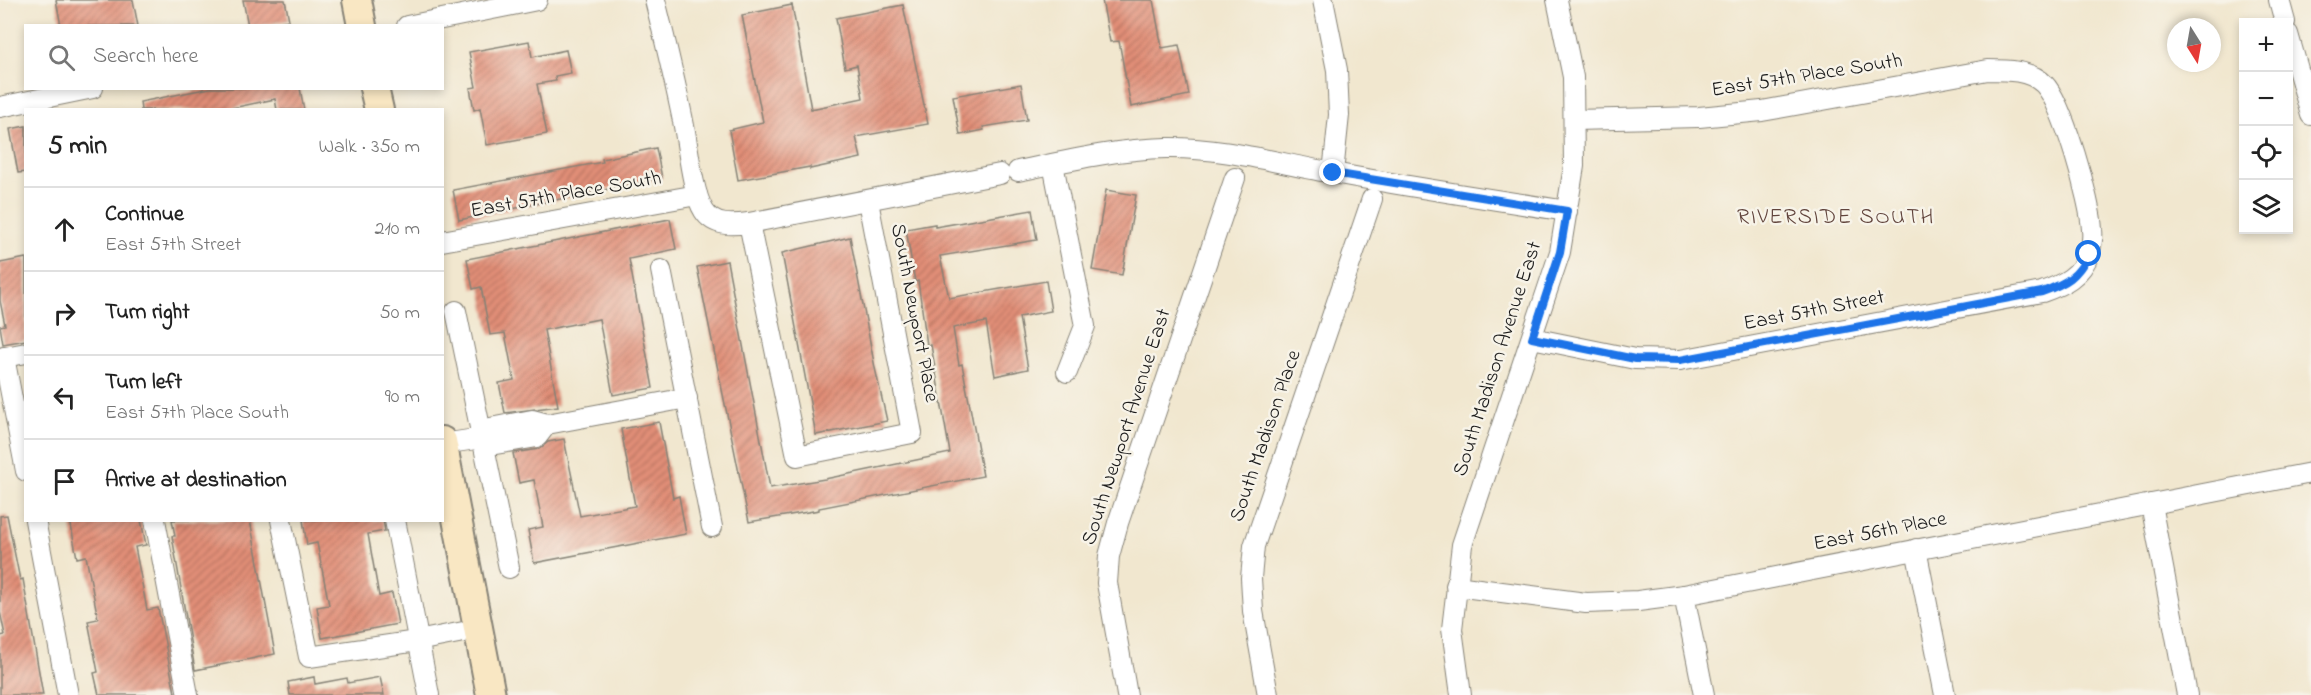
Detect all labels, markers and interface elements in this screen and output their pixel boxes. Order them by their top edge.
north arrow [2167,18,2221,72]
map controls [2239,18,2293,234]
button: + [2239,18,2293,72]
search box [24,24,444,90]
icon: search [45,41,78,74]
text: Search here [93,41,198,73]
street label: East 57th Place South [1709,46,1905,106]
button: − [2239,72,2293,126]
button: locate [2239,126,2293,180]
text: 5 min [48,128,107,166]
text: Walk · 350 m [318,133,420,162]
route end [1319,159,1345,185]
street label: East 57th Place South [468,163,664,227]
button: layers [2239,180,2293,234]
text: Continue [105,199,184,231]
district label: RIVERSIDE SOUTH [1737,202,1935,234]
icon: ahead [48,213,81,246]
text: 210 m [375,215,420,244]
street label: South Newport Place [882,221,946,406]
text: East 57th Street [105,231,241,260]
street label: South Madison Avenue East [1446,238,1550,480]
route start [2075,240,2101,266]
street label: East 57th Street [1741,283,1887,339]
icon: right [48,297,81,330]
text: Turn right [105,297,190,329]
text: 50 m [379,299,420,328]
street label: South Newport Avenue East [1075,305,1179,549]
street label: South Madison Place [1223,345,1310,526]
text: Turn left [105,367,182,399]
icon: left [48,381,81,414]
text: 90 m [385,383,420,412]
text: East 57th Place South [105,399,289,428]
icon: arrive [48,465,81,498]
text: Arrive at destination [105,465,287,497]
street label: East 56th Place [1811,504,1950,560]

